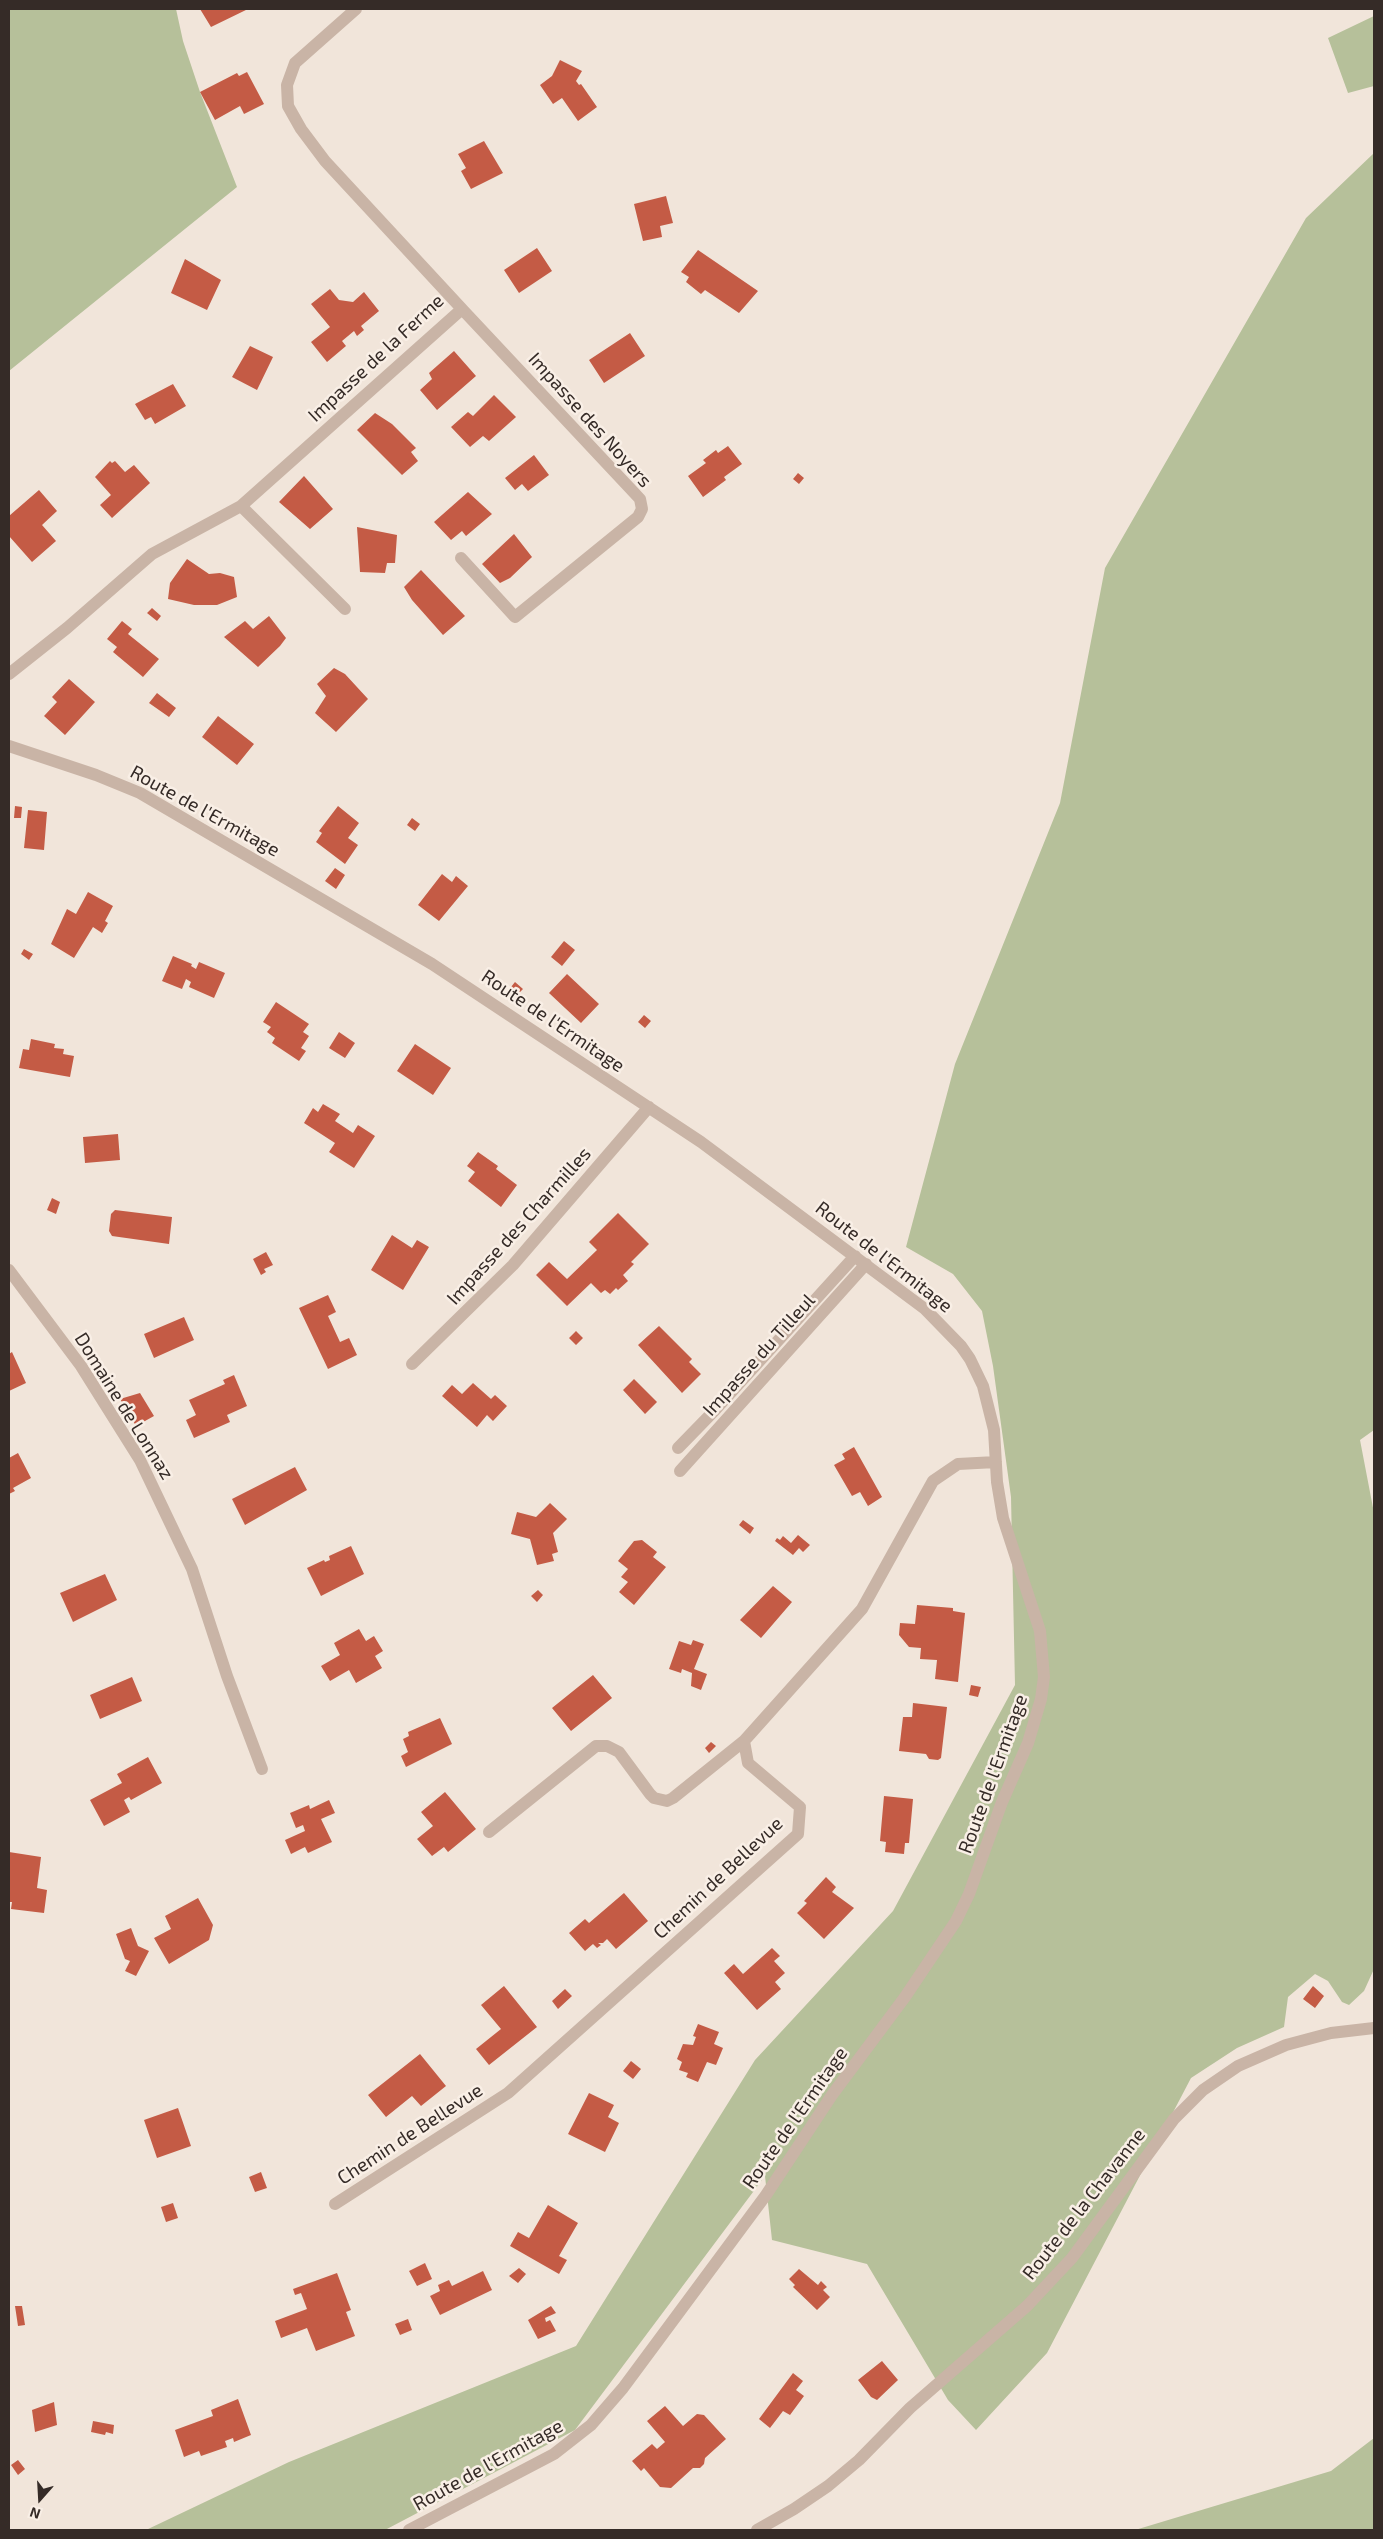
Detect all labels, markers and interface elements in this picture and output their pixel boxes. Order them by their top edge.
street label: Impasse de la Ferme [303,289,449,427]
street label: Impasse des Noyers [524,348,656,492]
street label: Route de l'Ermitage [126,760,284,862]
street label: Route de l'Ermitage [477,965,629,1077]
street label: Impasse des Charmilles [442,1142,596,1310]
street label: Route de l'Ermitage [811,1196,957,1318]
street label: Impasse du Tilleul [698,1289,820,1421]
street label: Domaine de Lonnaz [70,1328,178,1484]
street label: Route de l'Ermitage [954,1691,1032,1857]
street label: Chemin de Bellevue [649,1812,787,1944]
street label: Route de l'Ermitage [738,2043,852,2193]
street label: Chemin de Bellevue [333,2079,487,2189]
street label: Route de la Chavanne [1018,2124,1150,2284]
street label: Route de l'Ermitage [409,2414,567,2516]
north arrow [15,2474,65,2524]
text: N [27,2504,43,2523]

